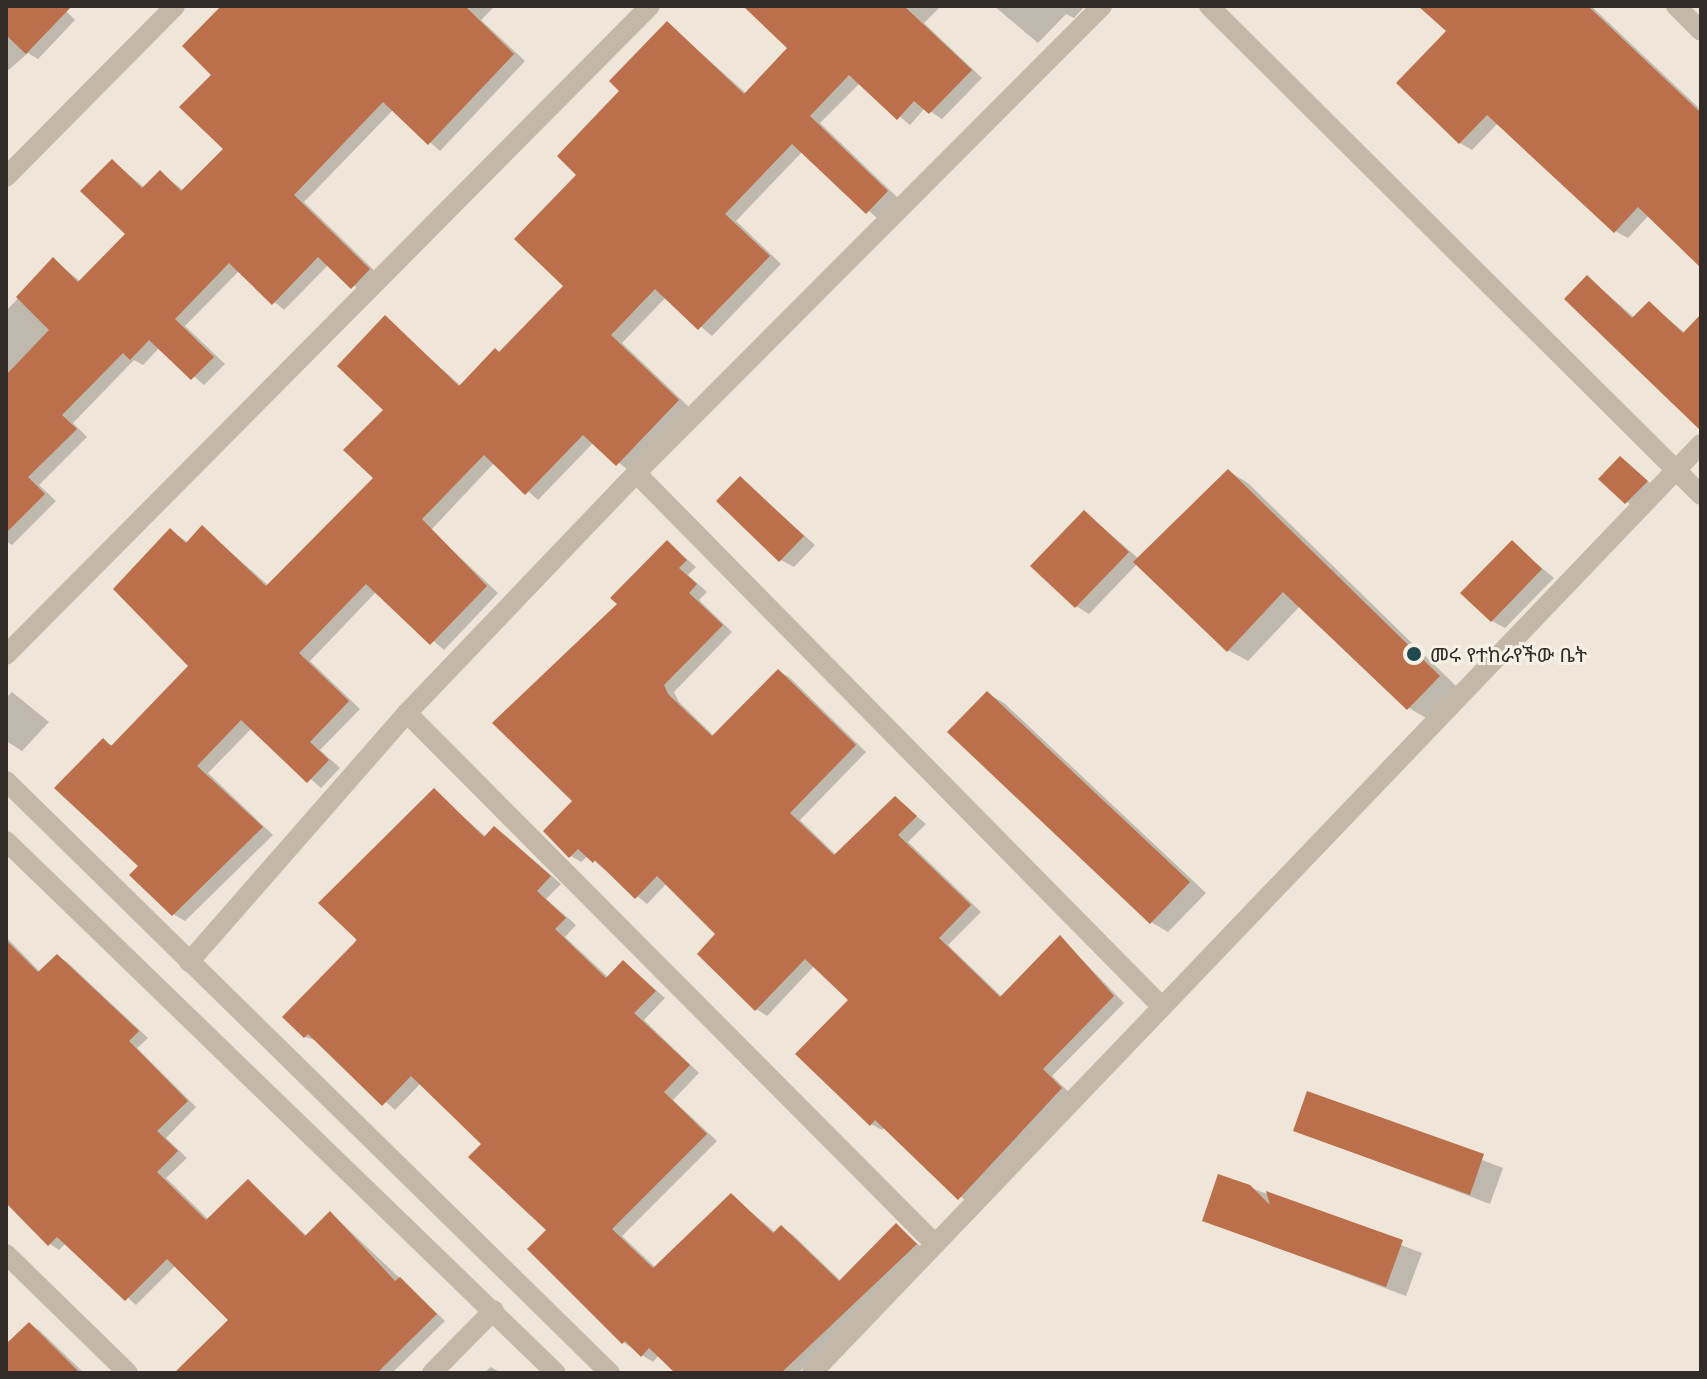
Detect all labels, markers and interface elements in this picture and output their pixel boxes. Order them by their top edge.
place label: መሩ የተከራየችው ቤት [1430,642,1587,666]
marker: መሩ የተከራየችው ቤት [1405,645,1423,663]

